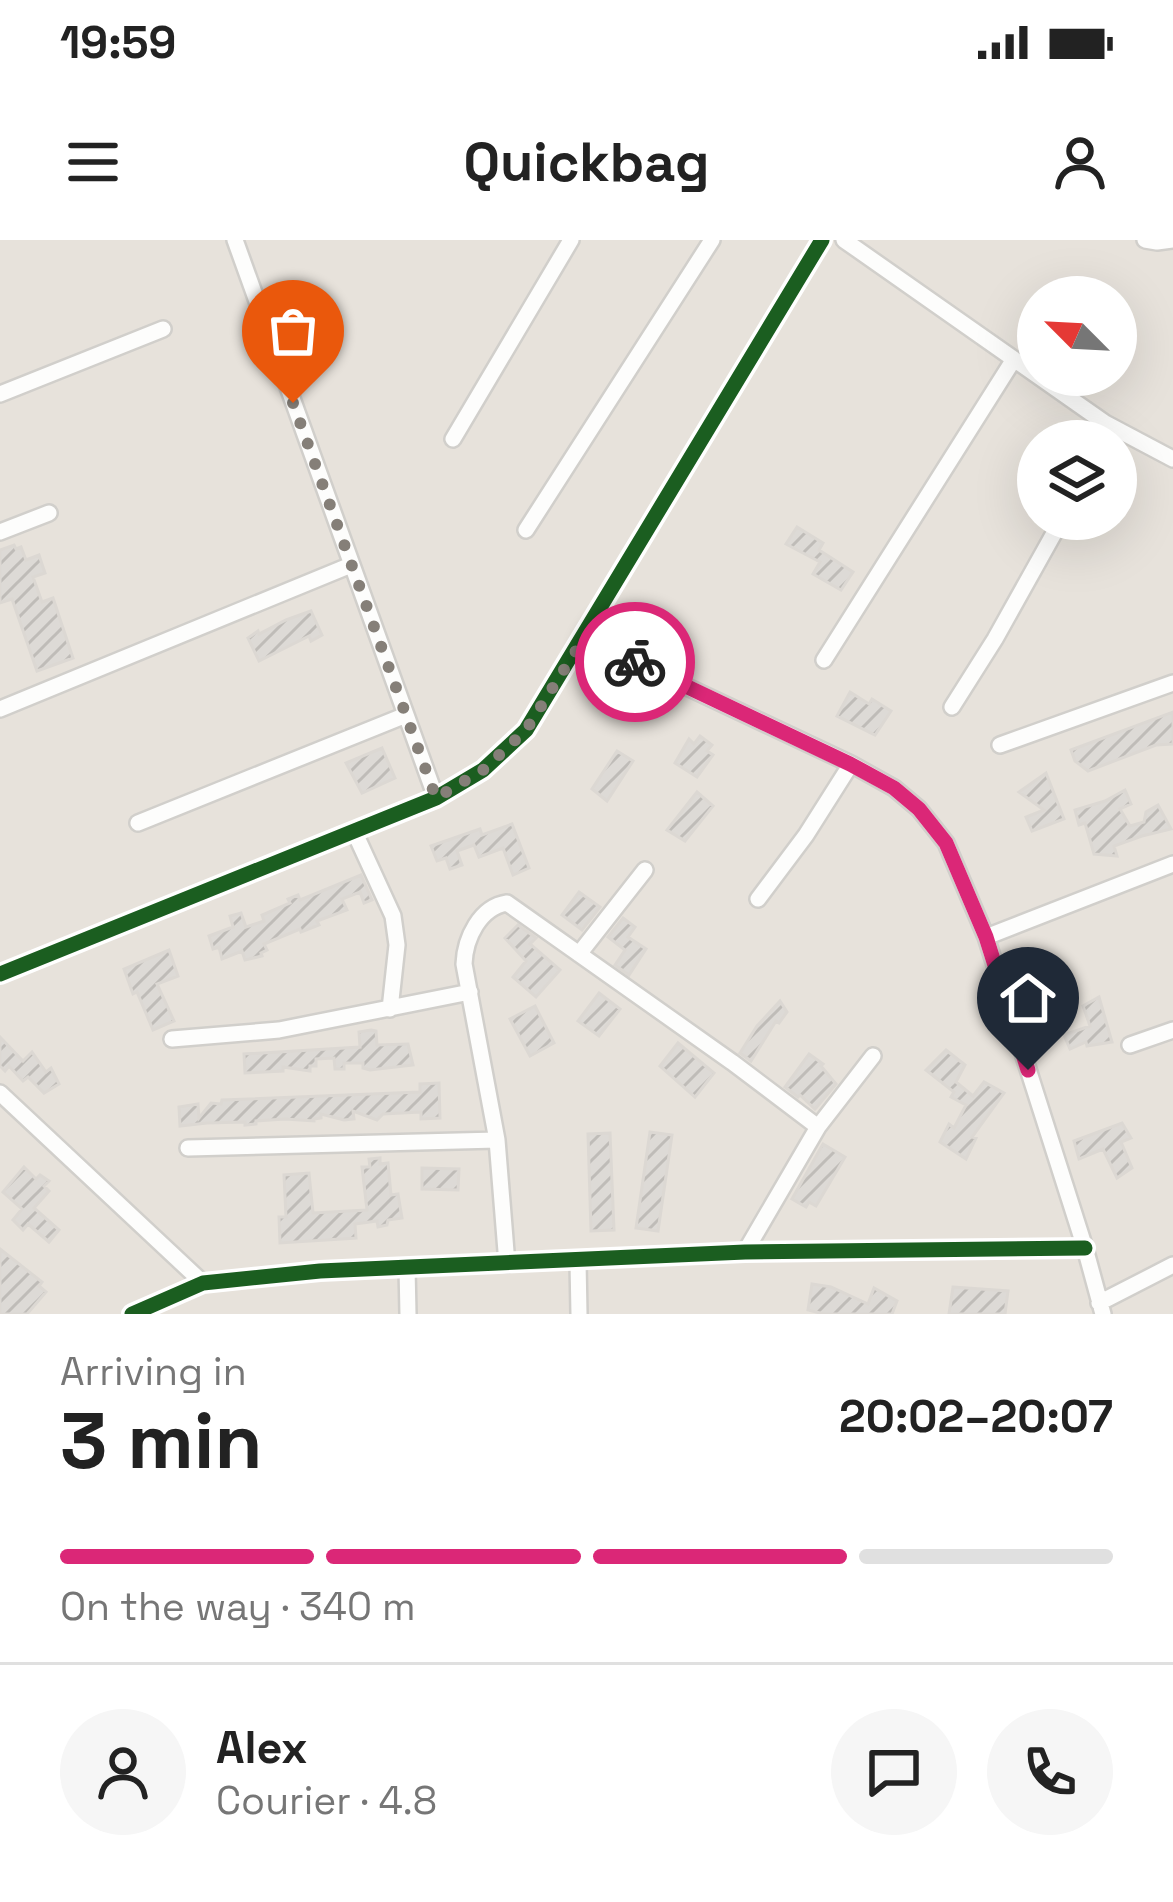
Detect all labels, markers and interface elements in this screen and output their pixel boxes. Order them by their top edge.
text: 19:59 [60,14,176,71]
text: Quickbag [464,128,709,197]
icon: menu [60,129,126,195]
icon: person [1047,129,1113,195]
north arrow [1017,276,1137,396]
map controls [1017,276,1137,540]
pin [242,280,344,403]
icon: bag [260,298,326,364]
button: layers [1017,420,1137,540]
courier [575,602,695,722]
icon: bike [602,629,668,695]
pin [977,947,1079,1070]
icon: home [995,965,1061,1031]
text: Arriving in [60,1347,247,1396]
text: 20:02–20:07 [839,1388,1113,1445]
text: 3 min [60,1391,263,1491]
text: On the way · 340 m [60,1582,416,1631]
button: person [60,1709,186,1835]
button: chat [831,1709,957,1835]
button: phone [987,1709,1113,1835]
text: Alex [216,1719,308,1776]
text: Courier · 4.8 [216,1776,437,1825]

